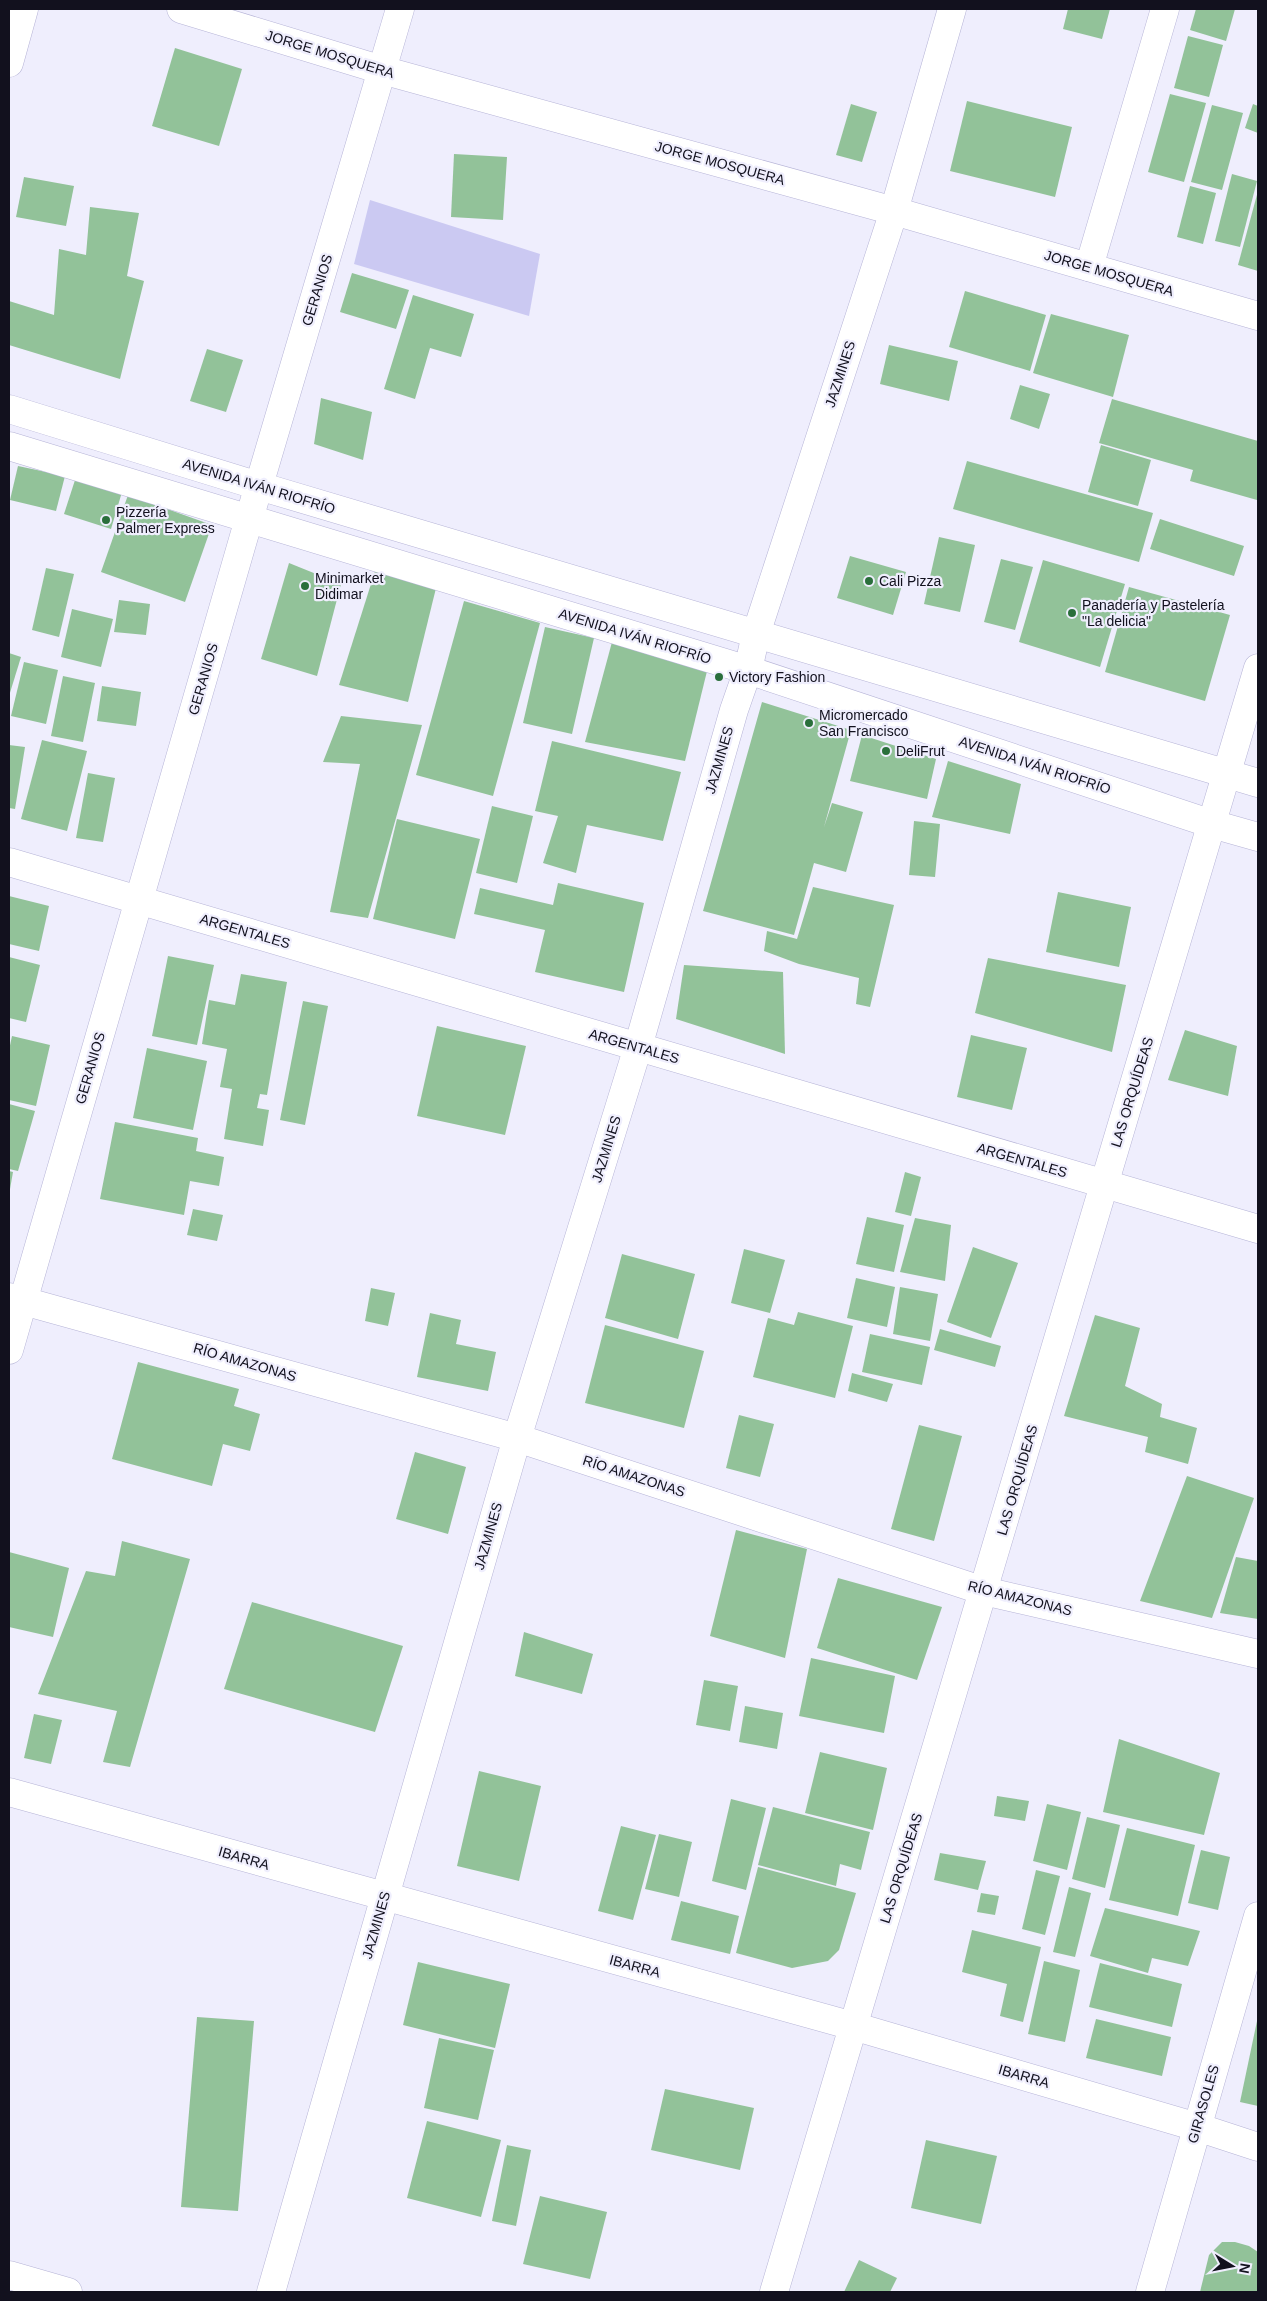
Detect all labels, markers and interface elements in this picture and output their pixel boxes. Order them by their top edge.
street label: JORGE MOSQUERA [264,27,397,81]
street label: JORGE MOSQUERA [653,138,787,188]
street label: JORGE MOSQUERA [1042,247,1176,299]
street label: GERANIOS [299,252,335,328]
street label: JAZMINES [822,339,858,409]
street label: AVENIDA IVÁN RIOFRÍO [181,455,337,517]
place label: Pizzería Palmer Express [116,504,215,536]
marker: Pizzería Palmer Express [100,514,112,526]
place label: Minimarket Didimar [315,570,384,602]
place label: Cali Pizza [879,573,941,589]
marker: Cali Pizza [863,575,875,587]
marker: Minimarket Didimar [299,580,311,592]
place label: Panadería y Pastelería "La delicia" [1082,597,1225,629]
street label: AVENIDA IVÁN RIOFRÍO [557,605,713,667]
marker: Panadería y Pastelería "La delicia" [1066,607,1078,619]
street label: GERANIOS [185,641,221,717]
place label: Victory Fashion [729,669,825,685]
marker: Victory Fashion [713,671,725,683]
place label: Micromercado San Francisco [819,707,909,739]
marker: Micromercado San Francisco [803,717,815,729]
street label: JAZMINES [702,725,736,795]
street label: AVENIDA IVÁN RIOFRÍO [957,733,1113,797]
place label: DeliFrut [896,743,945,759]
marker: DeliFrut [880,745,892,757]
street label: ARGENTALES [198,910,292,952]
street label: ARGENTALES [587,1025,681,1067]
street label: GERANIOS [72,1030,108,1106]
street label: LAS ORQUÍDEAS [1108,1035,1156,1149]
street label: JAZMINES [588,1114,624,1184]
street label: ARGENTALES [975,1139,1069,1181]
street label: RÍO AMAZONAS [192,1340,298,1384]
street label: LAS ORQUÍDEAS [994,1423,1040,1537]
street label: RÍO AMAZONAS [581,1452,687,1500]
street label: JAZMINES [471,1501,505,1571]
street label: RÍO AMAZONAS [966,1577,1074,1619]
street label: LAS ORQUÍDEAS [877,1811,925,1925]
street label: IBARRA [217,1843,272,1873]
street label: JAZMINES [359,1890,393,1960]
street label: IBARRA [608,1952,663,1981]
street label: IBARRA [997,2061,1052,2091]
street label: GIRASOLES [1184,2063,1222,2145]
north arrow [1207,2241,1257,2291]
text: N [1236,2262,1254,2275]

